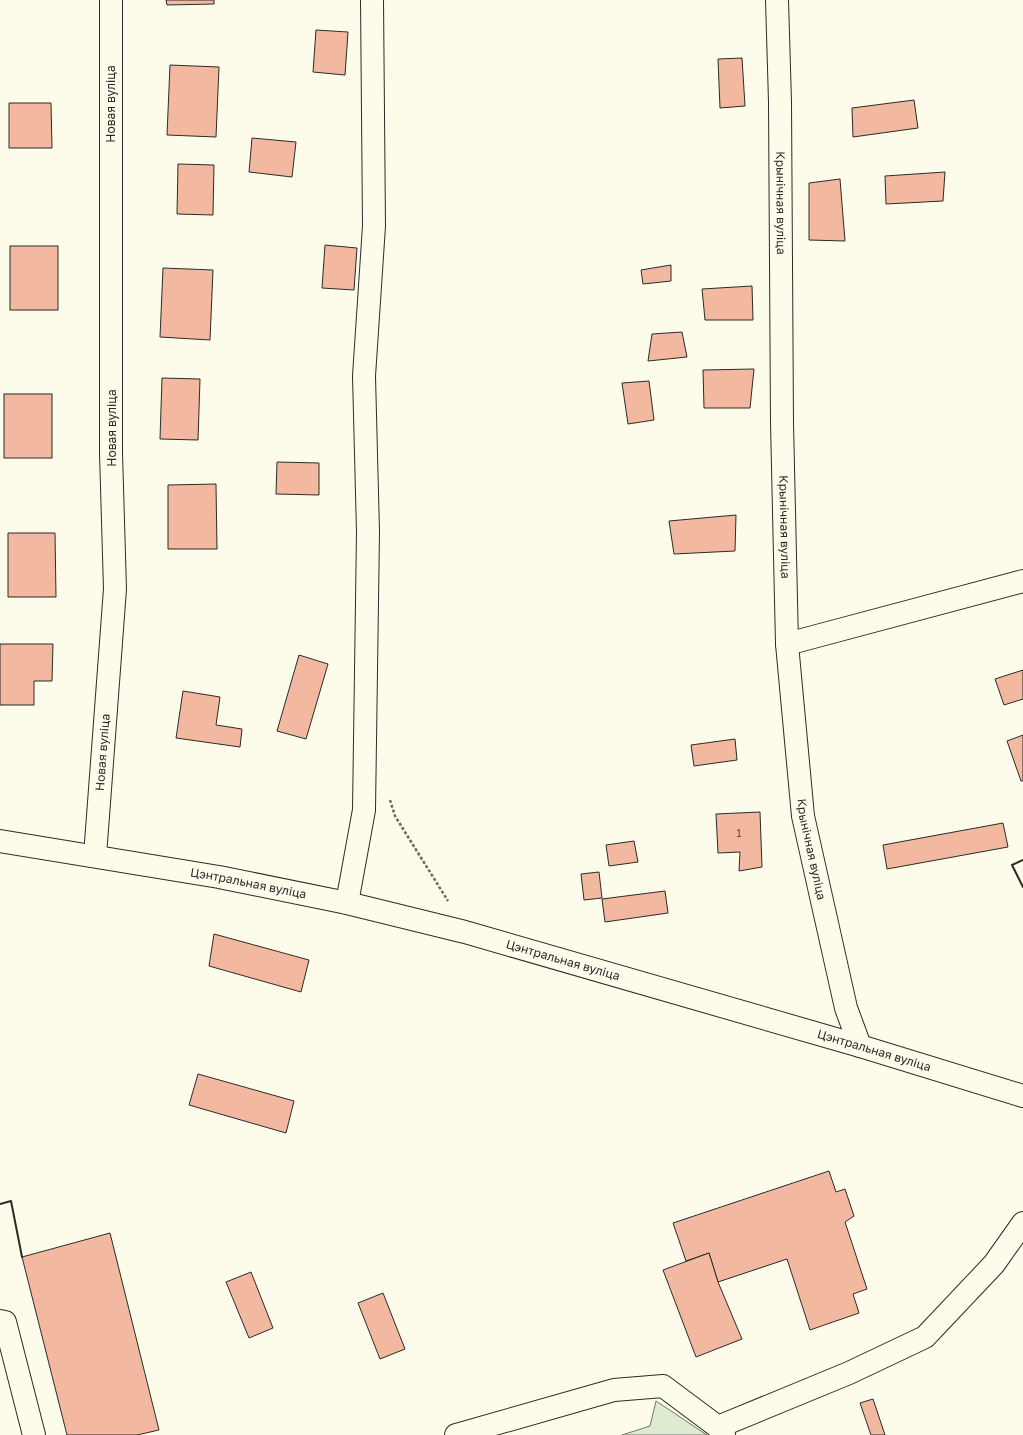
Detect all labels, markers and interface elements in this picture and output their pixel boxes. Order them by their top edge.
street label: Новая вуліца [103,65,118,143]
street label: Крынічная вуліца [773,151,789,255]
street label: Новая вуліца [104,389,119,467]
street label: Крынічная вуліца [776,475,794,579]
street label: Новая вуліца [92,713,113,791]
street label: Крынічная вуліца [794,798,830,901]
house number: 1 [737,827,742,839]
street label: Цэнтральная вуліца [189,864,308,902]
street label: Цэнтральная вуліца [504,936,622,983]
street label: Цэнтральная вуліца [816,1026,933,1074]

